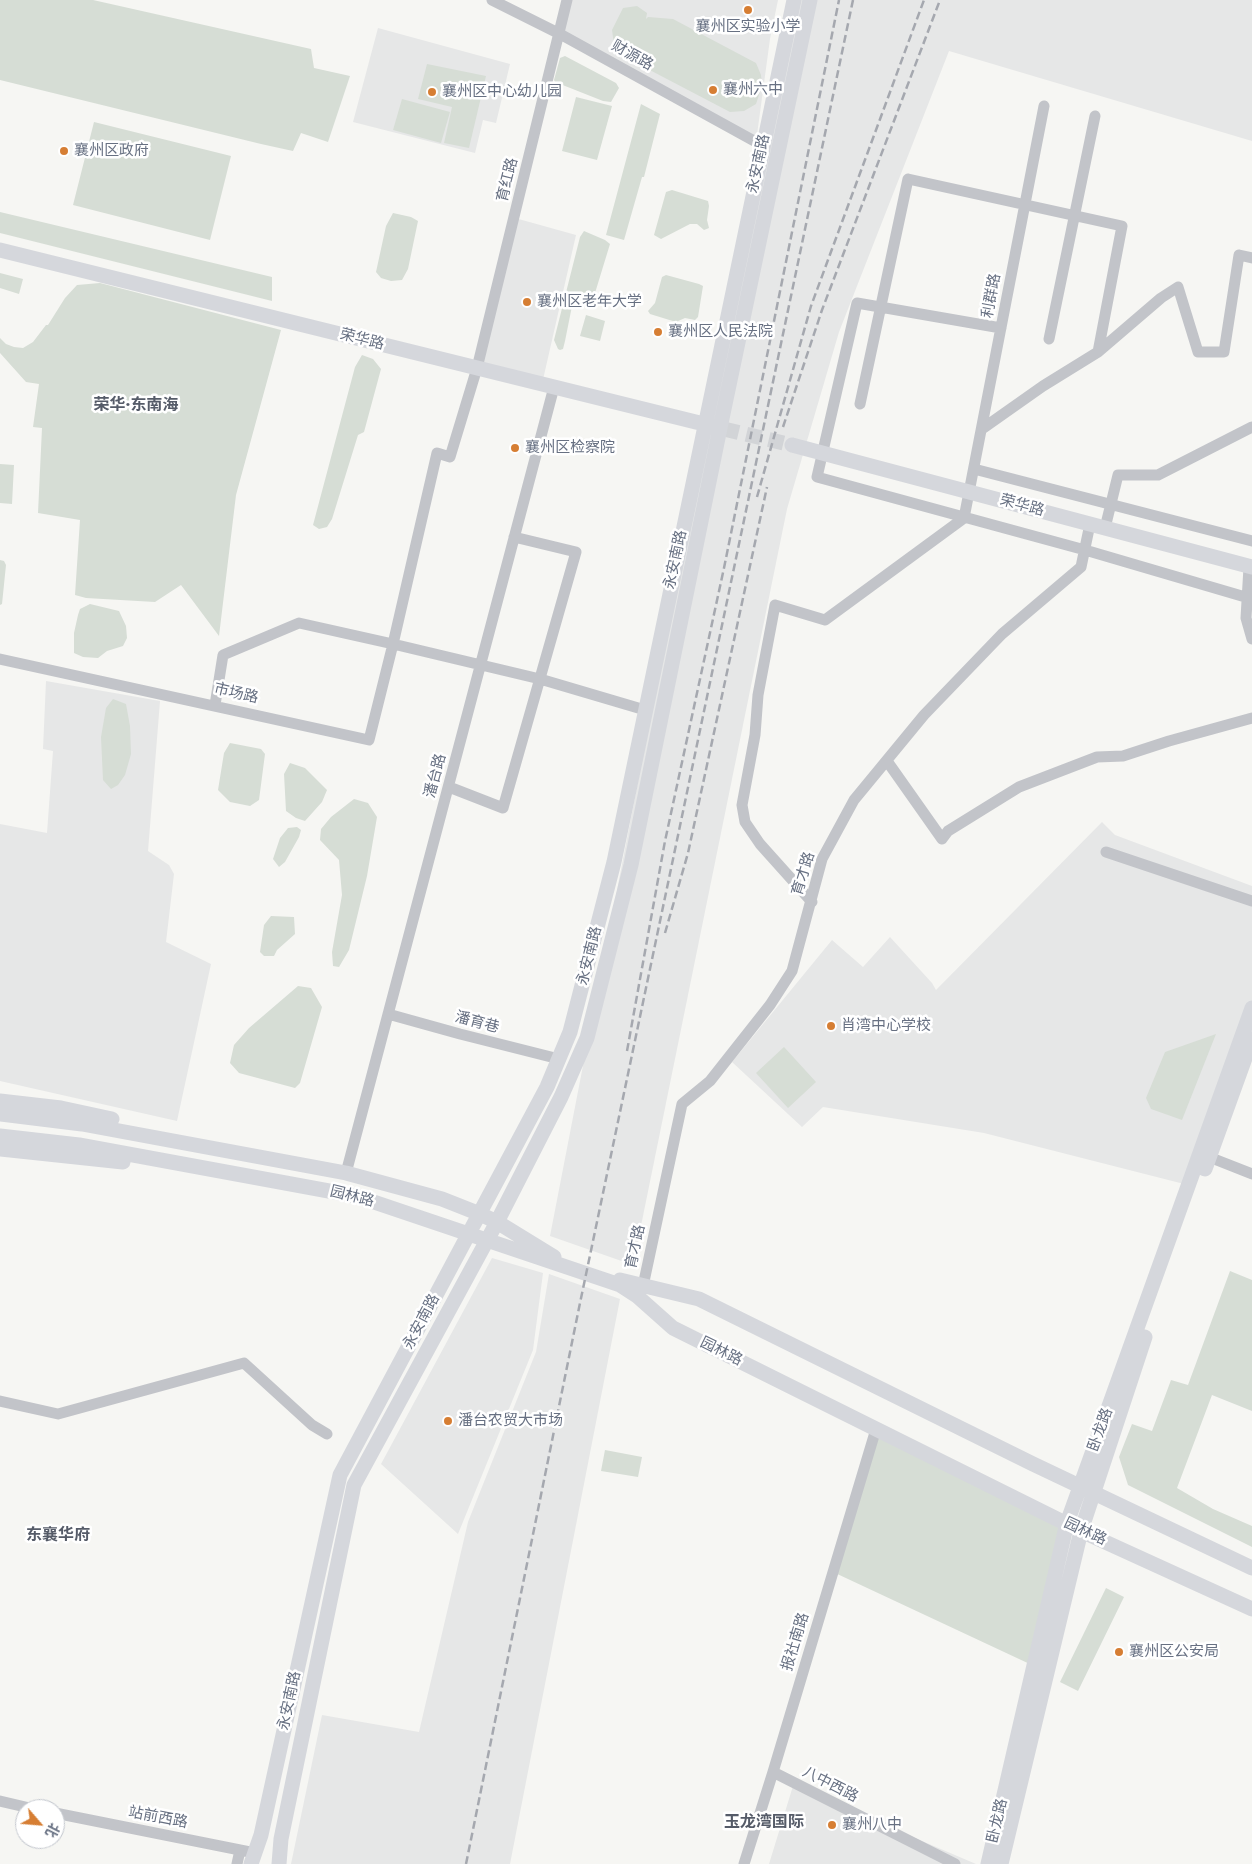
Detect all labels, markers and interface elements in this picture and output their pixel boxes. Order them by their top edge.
marker: 襄州区实验小学 [742,4,754,16]
place label: 襄州区实验小学 [696,18,800,36]
street label: 财源路 [608,37,656,75]
place label: 襄州六中 [723,81,783,99]
place label: 襄州区中心幼儿园 [442,83,562,101]
marker: 襄州六中 [707,84,719,96]
marker: 襄州区中心幼儿园 [426,86,438,98]
street label: 永安南路 [744,133,774,195]
place label: 襄州区政府 [74,142,149,160]
marker: 襄州区政府 [58,145,70,157]
street label: 育红路 [494,156,522,204]
street label: 利群路 [979,272,1005,320]
place label: 襄州区老年大学 [537,293,642,311]
marker: 襄州区老年大学 [521,296,533,308]
place label: 襄州区人民法院 [668,323,773,341]
street label: 荣华路 [338,326,386,354]
marker: 襄州区人民法院 [652,326,664,338]
district label: 荣华·东南海 [94,396,178,416]
place label: 襄州区检察院 [525,439,615,457]
marker: 襄州区检察院 [509,442,521,454]
street label: 荣华路 [998,491,1046,521]
street label: 永安南路 [661,529,691,591]
street label: 市场路 [212,680,260,708]
street label: 潘台路 [421,752,451,800]
street label: 育才路 [789,850,819,898]
street label: 永安南路 [574,925,606,987]
street label: 潘育巷 [453,1008,501,1038]
place label: 肖湾中心学校 [841,1017,931,1035]
marker: 肖湾中心学校 [825,1020,837,1032]
street label: 园林路 [328,1183,376,1211]
street label: 育才路 [623,1223,649,1271]
street label: 永安南路 [400,1291,444,1353]
street label: 园林路 [697,1334,745,1370]
street label: 卧龙路 [1085,1406,1117,1454]
place label: 潘台农贸大市场 [458,1412,563,1430]
marker: 潘台农贸大市场 [442,1415,454,1427]
street label: 园林路 [1061,1514,1109,1550]
district label: 东襄华府 [26,1526,90,1546]
street label: 报社南路 [779,1611,813,1673]
place label: 襄州区公安局 [1129,1643,1219,1661]
marker: 襄州区公安局 [1113,1646,1125,1658]
street label: 永安南路 [275,1670,305,1732]
street label: 八中西路 [799,1763,861,1807]
street label: 卧龙路 [984,1797,1012,1845]
north arrow [15,1799,65,1849]
street label: 站前西路 [127,1803,189,1833]
district label: 玉龙湾国际 [724,1813,804,1833]
place label: 襄州八中 [842,1816,902,1834]
marker: 襄州八中 [826,1819,838,1831]
text: 北 [40,1820,65,1841]

